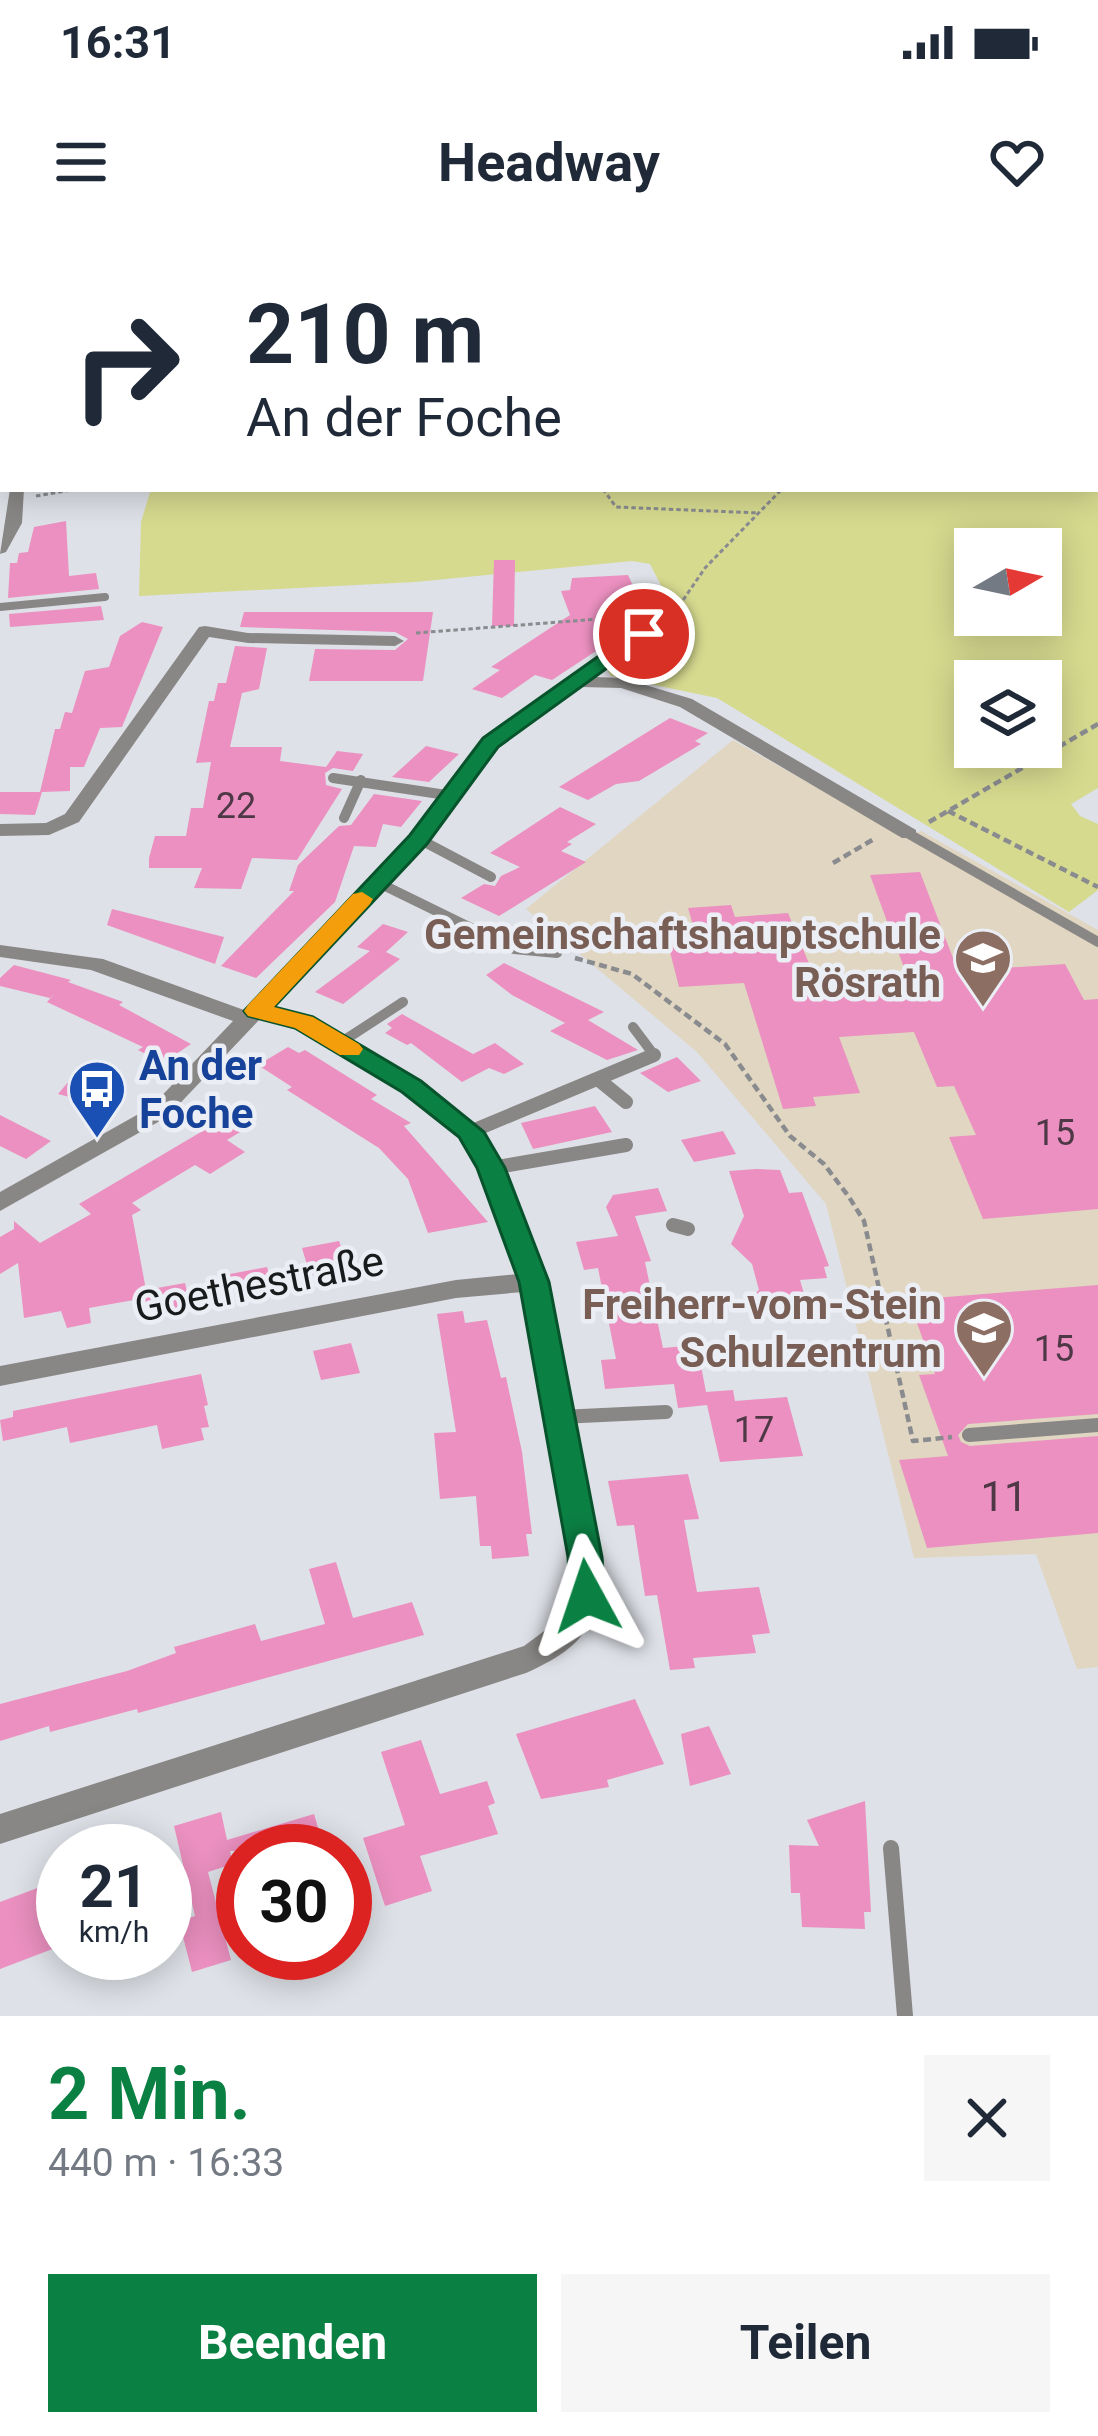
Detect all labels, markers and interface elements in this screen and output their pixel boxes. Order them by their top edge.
text: 16:31 [60,16,176,69]
icon: menu [48,129,114,195]
icon: heart [984,129,1050,195]
text: Headway [438,131,660,194]
text: 210 m [246,285,484,384]
icon: right [48,288,204,444]
text: An der Foche [246,386,562,449]
north arrow [954,528,1062,636]
map controls [954,528,1062,768]
pin [593,583,695,685]
icon: arrive [611,601,677,667]
button: layers [954,660,1062,768]
house number: 22 [216,785,256,827]
place label: Gemeinschaftshauptschule Rösrath [424,910,941,1007]
school or university icon: Gemeinschaftshauptschule Rösrath [952,927,1014,1009]
place label: An der Foche [139,1041,262,1138]
bus stop icon: An der Foche [66,1058,128,1140]
house number: 15 [1035,1112,1075,1154]
street label: Goethestraße [130,1236,388,1332]
place label: Freiherr-vom-Stein Schulzentrum [582,1280,942,1377]
school or university icon: Freiherr-vom-Stein Schulzentrum [953,1297,1015,1379]
house number: 15 [1034,1328,1074,1370]
house number: 17 [734,1409,774,1451]
house number: 11 [980,1472,1028,1521]
position arrow [524,1533,650,1659]
speed limit sign: 30 [216,1824,372,1980]
text: 21 [80,1851,148,1922]
text: km/h [79,1914,149,1949]
text: 2 Min. [48,2052,251,2137]
button: close [924,2055,1050,2181]
text: 440 m · 16:33 [48,2140,284,2186]
button: Beenden [48,2274,537,2412]
button: Teilen [561,2274,1050,2412]

